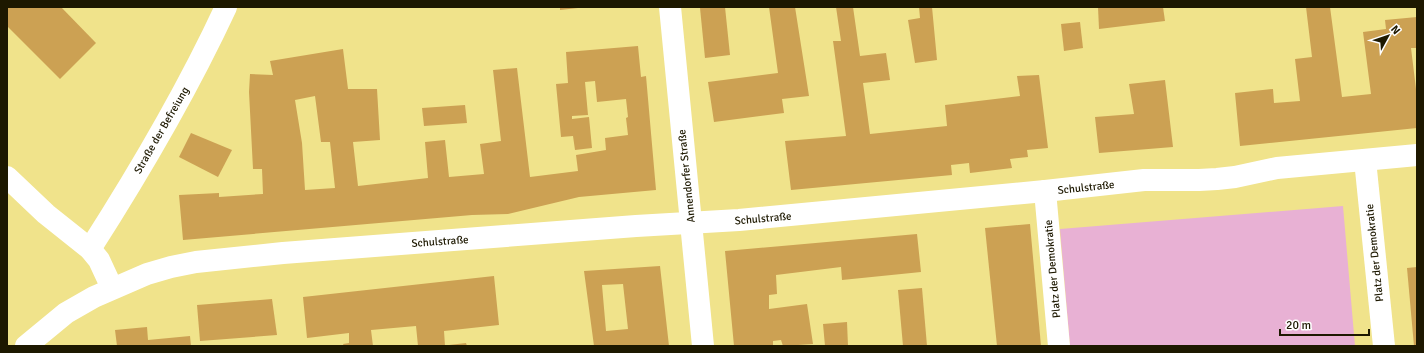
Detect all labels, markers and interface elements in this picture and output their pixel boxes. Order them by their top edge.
north arrow [1368,16,1408,56]
text: N [1388,23,1403,37]
street label: Straße der Befreiung [131,84,192,176]
street label: Annendorfer Straße [675,129,698,223]
street label: Schulstraße [1057,178,1115,197]
street label: Platz der Demokratie [1363,203,1386,303]
street label: Schulstraße [734,210,792,227]
street label: Platz der Demokratie [1042,219,1063,319]
street label: Schulstraße [411,233,469,250]
scale bar [1280,311,1369,337]
text: 20 m [1286,318,1311,333]

